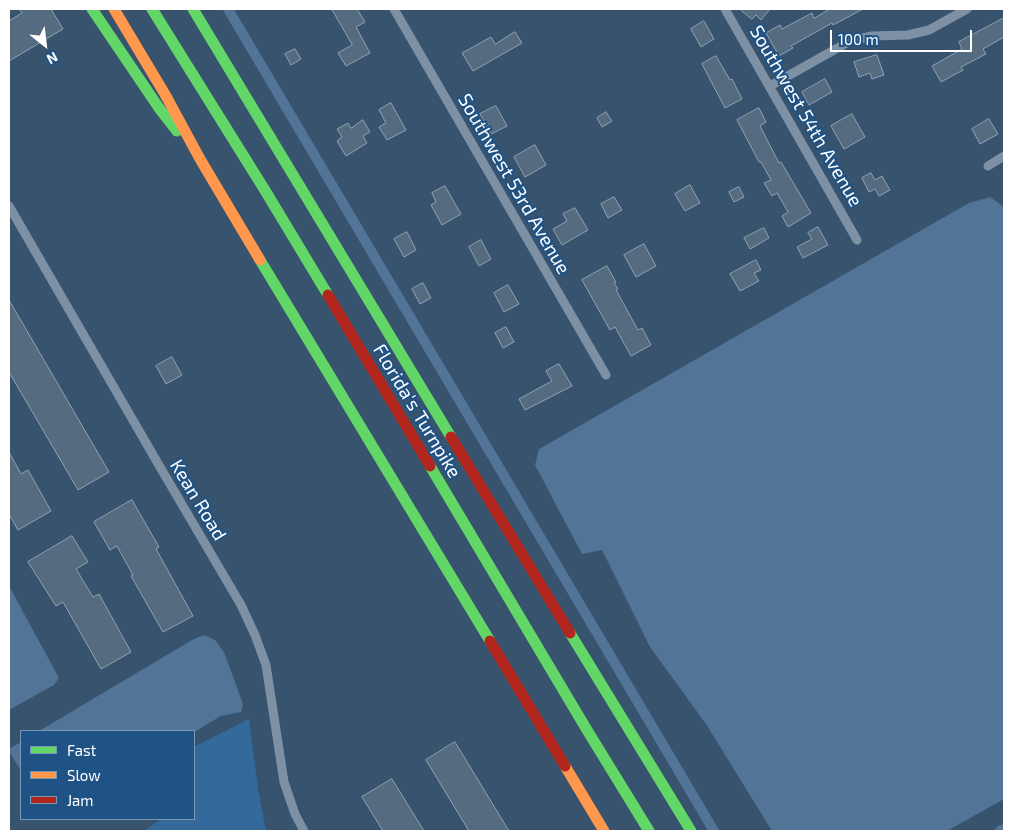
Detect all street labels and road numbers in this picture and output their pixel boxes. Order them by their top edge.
street label: Southwest 54th Avenue [745,21,867,211]
street label: Southwest 53rd Avenue [453,90,575,278]
street label: Florida's Turnpike [368,340,466,482]
street label: Kean Road [165,455,231,545]

